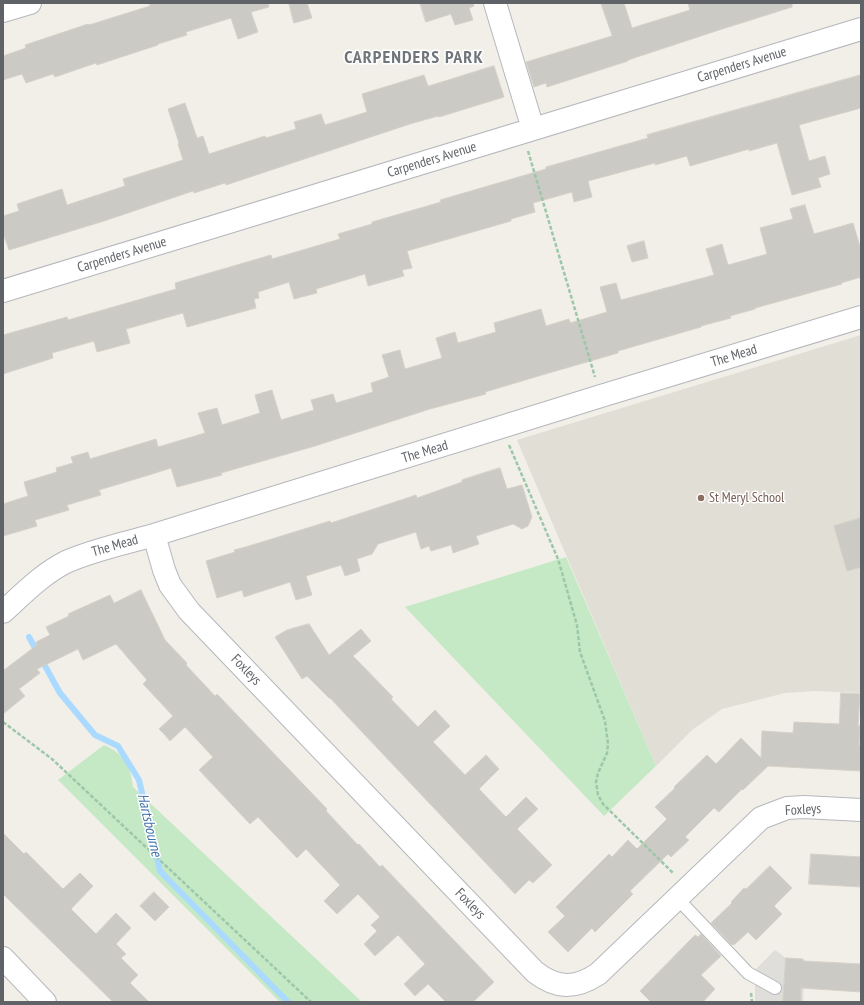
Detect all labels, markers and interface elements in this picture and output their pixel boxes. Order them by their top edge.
street label: Carpenders Avenue [695,43,789,87]
district label: CARPENDERS PARK [344,47,484,69]
street label: Carpenders Avenue [385,138,479,182]
street label: Carpenders Avenue [75,233,169,277]
street label: The Mead [709,341,759,371]
street label: The Mead [400,437,450,467]
place label: St Meryl School [709,490,784,506]
marker: St Meryl School [696,493,706,503]
street label: The Mead [90,531,140,561]
street label: Foxleys [227,651,265,689]
water label: Hartsbourne [133,792,165,858]
street label: Foxleys [785,801,821,819]
street label: Foxleys [451,885,489,923]

